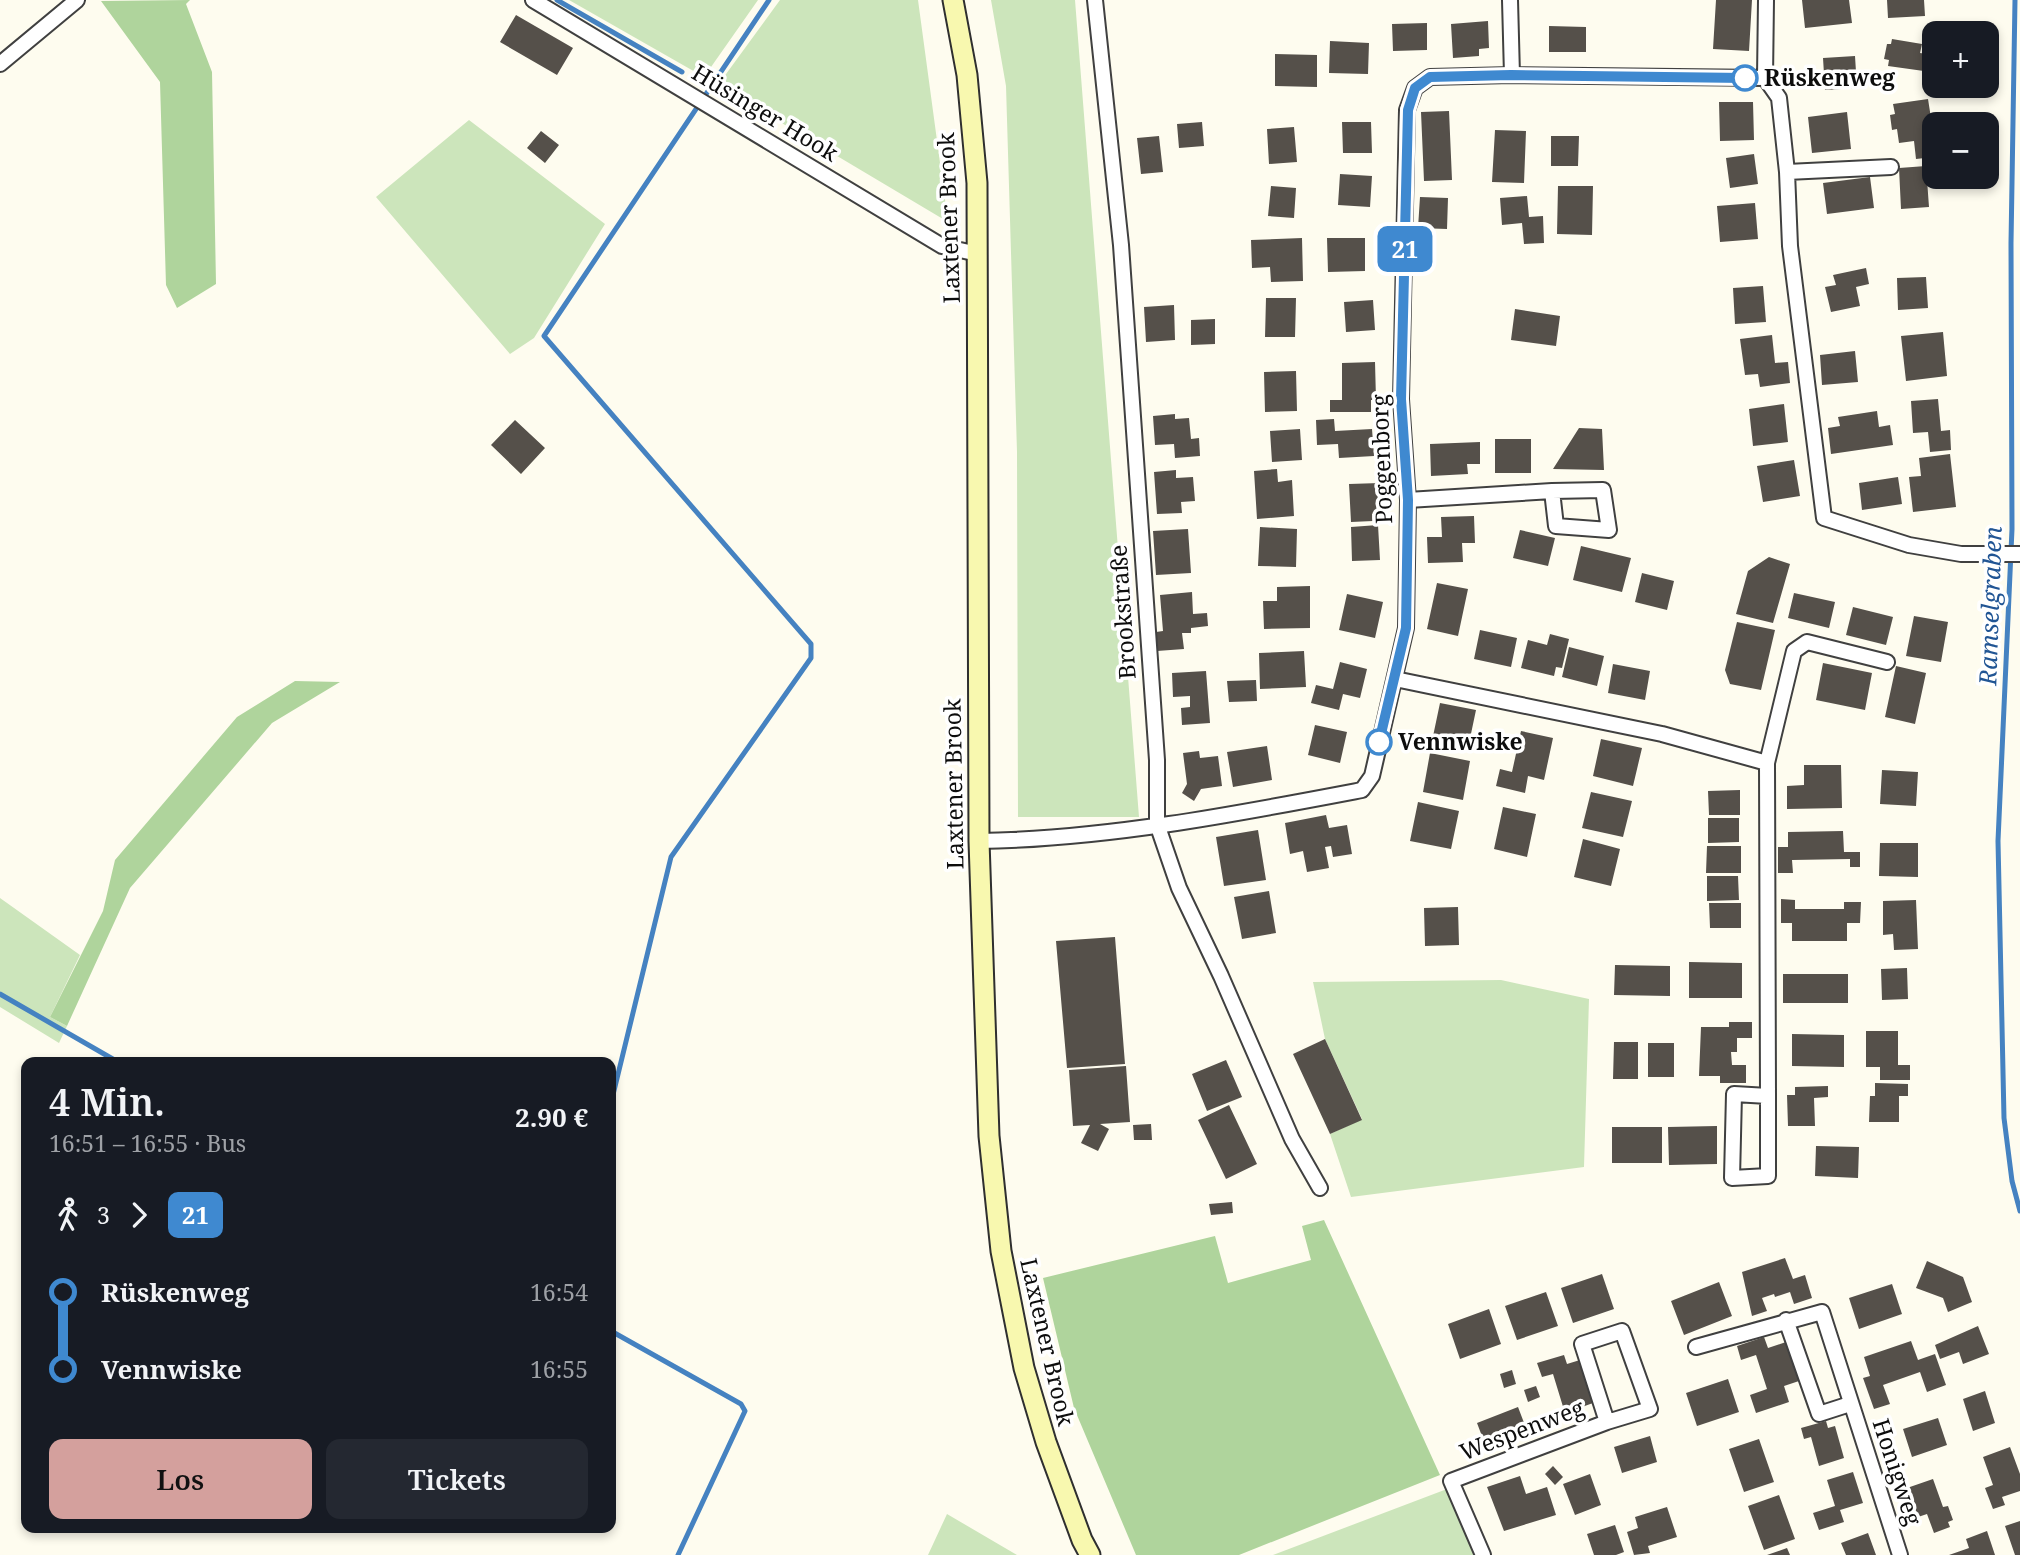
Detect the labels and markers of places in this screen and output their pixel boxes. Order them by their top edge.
place label: Rüskenweg [1764,61,1895,93]
marker: Rüskenweg [1732,65,1758,91]
place label: Vennwiske [1398,725,1523,757]
marker: Vennwiske [1366,729,1392,755]

